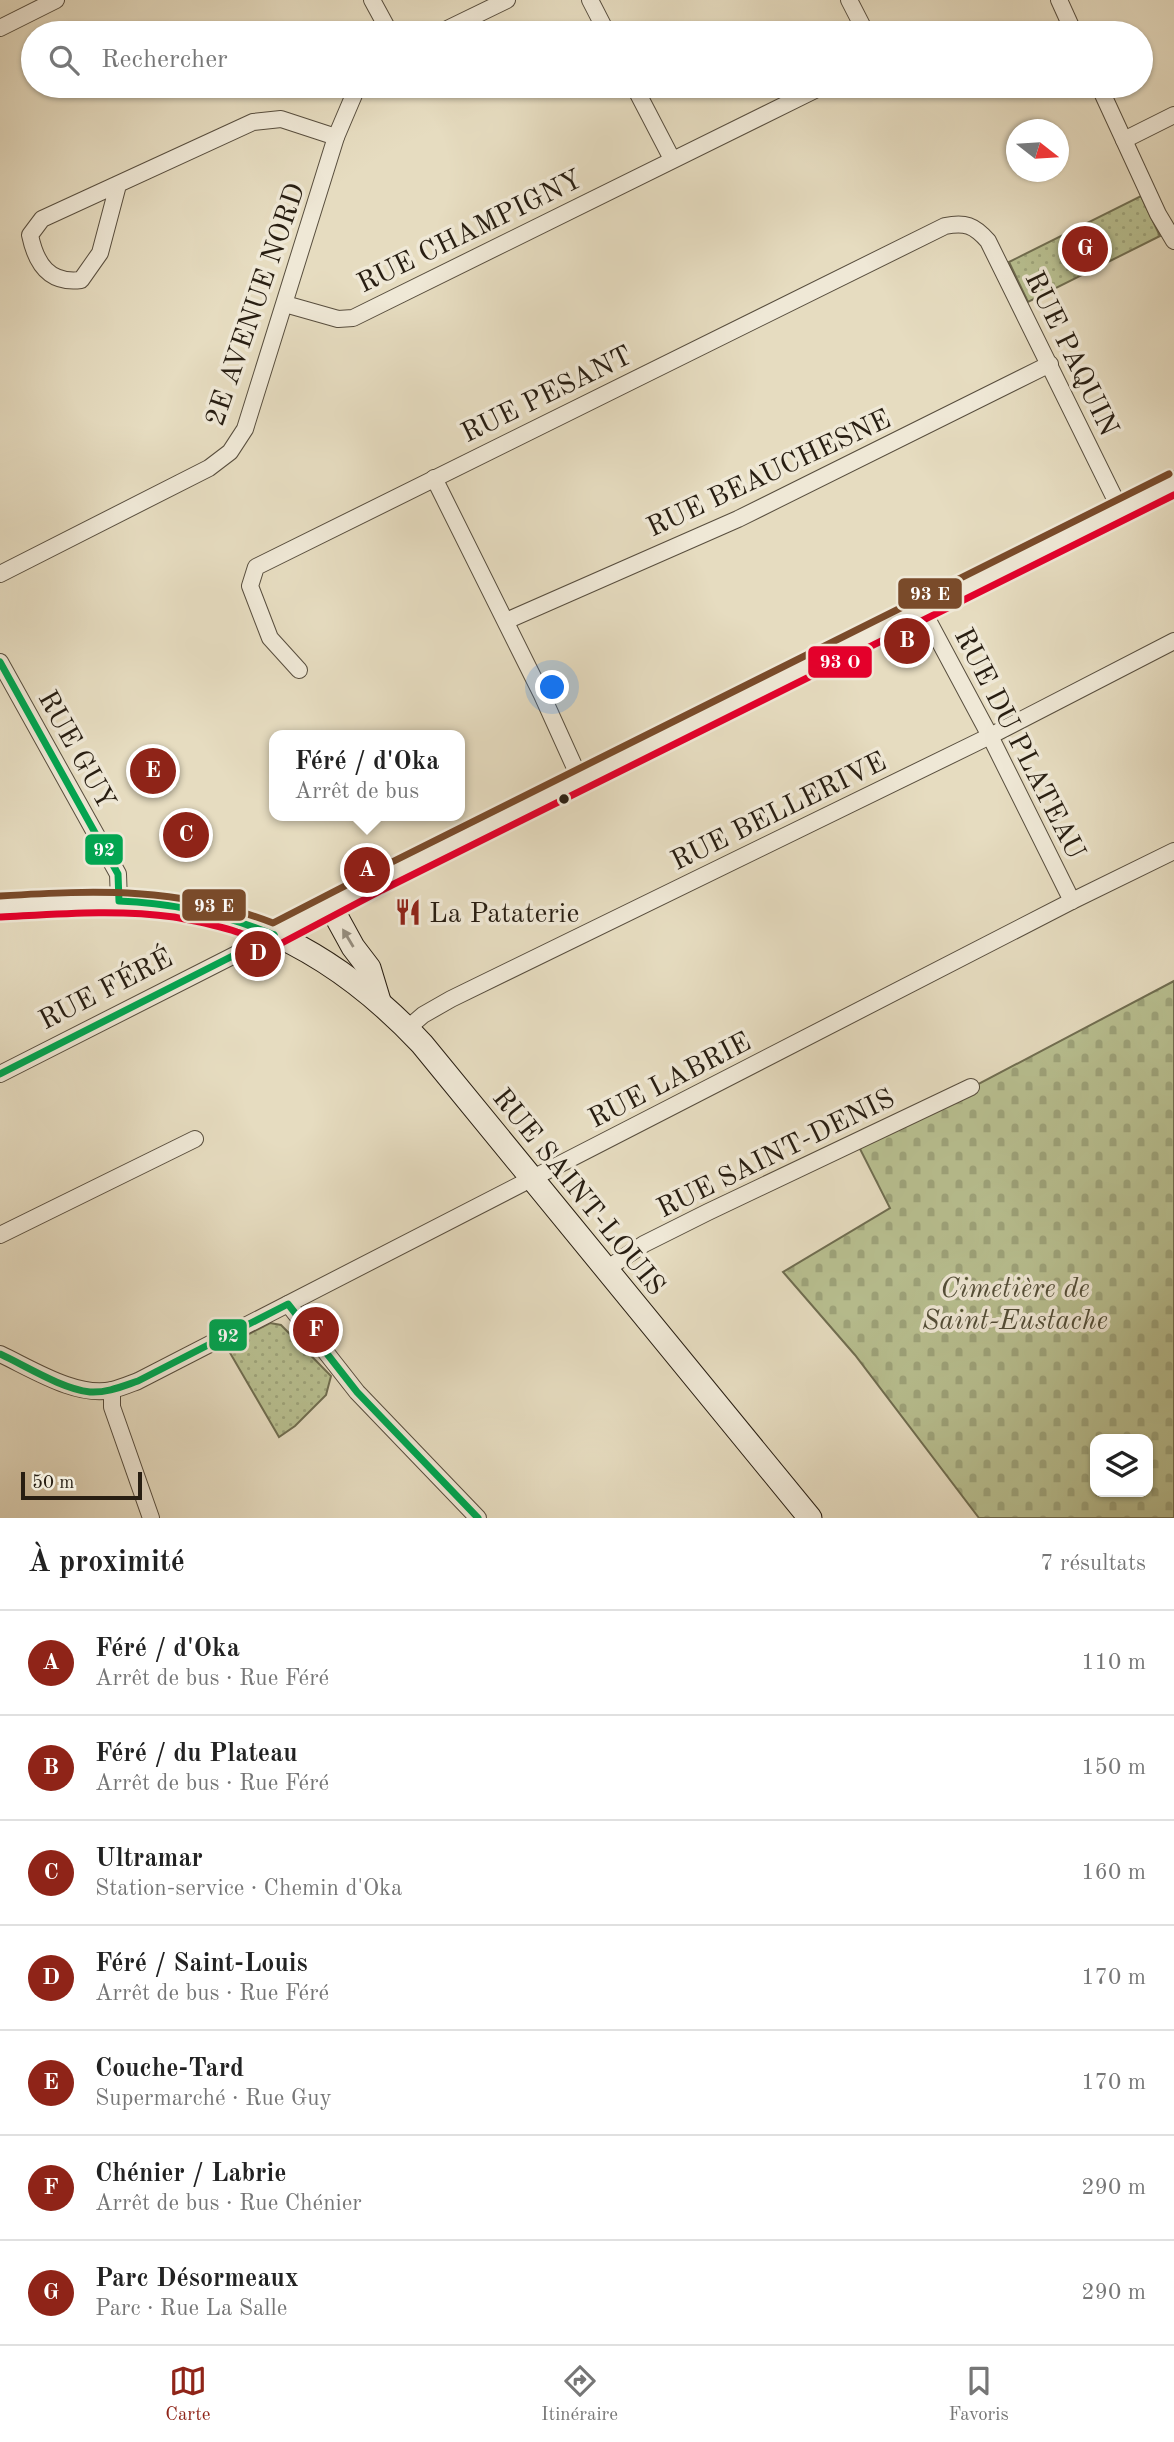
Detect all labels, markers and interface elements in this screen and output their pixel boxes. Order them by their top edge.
search box [21,21,1153,98]
icon: search [45,41,83,79]
text: Rechercher [101,47,228,73]
north arrow [1006,119,1069,182]
street label: RUE CHAMPIGNY [354,166,587,299]
street label: 2E AVENUE NORD [202,180,312,430]
pin: G [1062,223,1108,275]
street label: RUE PAQUIN [1018,268,1122,441]
street label: RUE PESANT [458,342,637,449]
street label: RUE BEAUCHESNE [643,406,895,543]
line badge: 93 E [897,577,963,610]
text: 93 E [910,586,950,605]
pin: B [884,615,930,667]
street label: RUE DU PLATEAU [948,624,1089,865]
line badge: 93 O [807,645,873,679]
text: 93 O [820,654,860,673]
your location [535,670,569,704]
street label: RUE GUY [32,687,119,814]
popup [269,730,465,821]
pin: E [130,745,176,797]
street label: RUE BELLERIVE [667,748,891,877]
text: Féré / d'Oka [295,749,439,775]
text: Arrêt de bus [295,780,419,803]
unlabelled marker [557,792,571,806]
pin: C [163,809,209,861]
line badge: 92 [84,833,124,866]
text: 92 [93,842,115,861]
pin: A [344,844,390,896]
line badge: 93 E [181,888,247,922]
restaurant icon: La Pataterie [393,897,423,927]
text: 93 E [194,898,234,917]
place label: La Pataterie [429,901,579,929]
pin: D [235,928,281,980]
one-way arrow [341,928,354,947]
street label: RUE FÉRÉ [33,941,178,1036]
street label: RUE LABRIE [585,1029,756,1135]
street label: RUE SAINT-LOUIS [486,1084,669,1302]
street label: RUE SAINT-DENIS [653,1085,899,1224]
park label: Cimetière de Saint-Eustache [922,1276,1108,1336]
pin: F [293,1304,339,1356]
line badge: 92 [208,1318,248,1352]
text: 92 [217,1328,239,1347]
map controls [1090,1434,1153,1497]
button: layers [1090,1434,1153,1497]
scale bar [21,1469,142,1501]
text: 50 m [32,1474,74,1493]
text: À proximité [28,1548,185,1578]
text: 7 résultats [1040,1552,1146,1575]
text: Féré / d'Oka [95,1636,240,1662]
text: A [42,1651,60,1674]
text: 110 m [1081,1651,1146,1674]
text: Arrêt de bus · Rue Féré [95,1667,329,1690]
text: Féré / du Plateau [95,1741,298,1767]
text: B [43,1756,59,1779]
text: 150 m [1081,1756,1146,1779]
text: Arrêt de bus · Rue Féré [95,1772,329,1795]
text: Ultramar [95,1846,203,1872]
text: C [43,1861,59,1884]
text: 160 m [1081,1861,1146,1884]
text: Station-service · Chemin d'Oka [95,1877,402,1900]
text: Féré / Saint-Louis [95,1951,308,1977]
text: D [42,1966,60,1989]
text: 170 m [1081,1966,1146,1989]
text: Arrêt de bus · Rue Féré [95,1982,329,2005]
text: Couche-Tard [95,2056,244,2082]
text: E [43,2071,59,2094]
text: 170 m [1081,2071,1146,2094]
text: Supermarché · Rue Guy [95,2087,332,2110]
text: Chénier / Labrie [95,2161,287,2187]
text: F [43,2176,59,2199]
text: 290 m [1081,2176,1146,2199]
text: Arrêt de bus · Rue Chénier [95,2192,362,2215]
text: Parc Désormeaux [95,2266,298,2292]
text: G [43,2281,59,2304]
text: 290 m [1081,2281,1146,2304]
text: Parc · Rue La Salle [95,2297,287,2320]
tab: Carte [165,2362,211,2427]
tab: Itinéraire [541,2362,618,2427]
tab: Favoris [949,2362,1009,2427]

